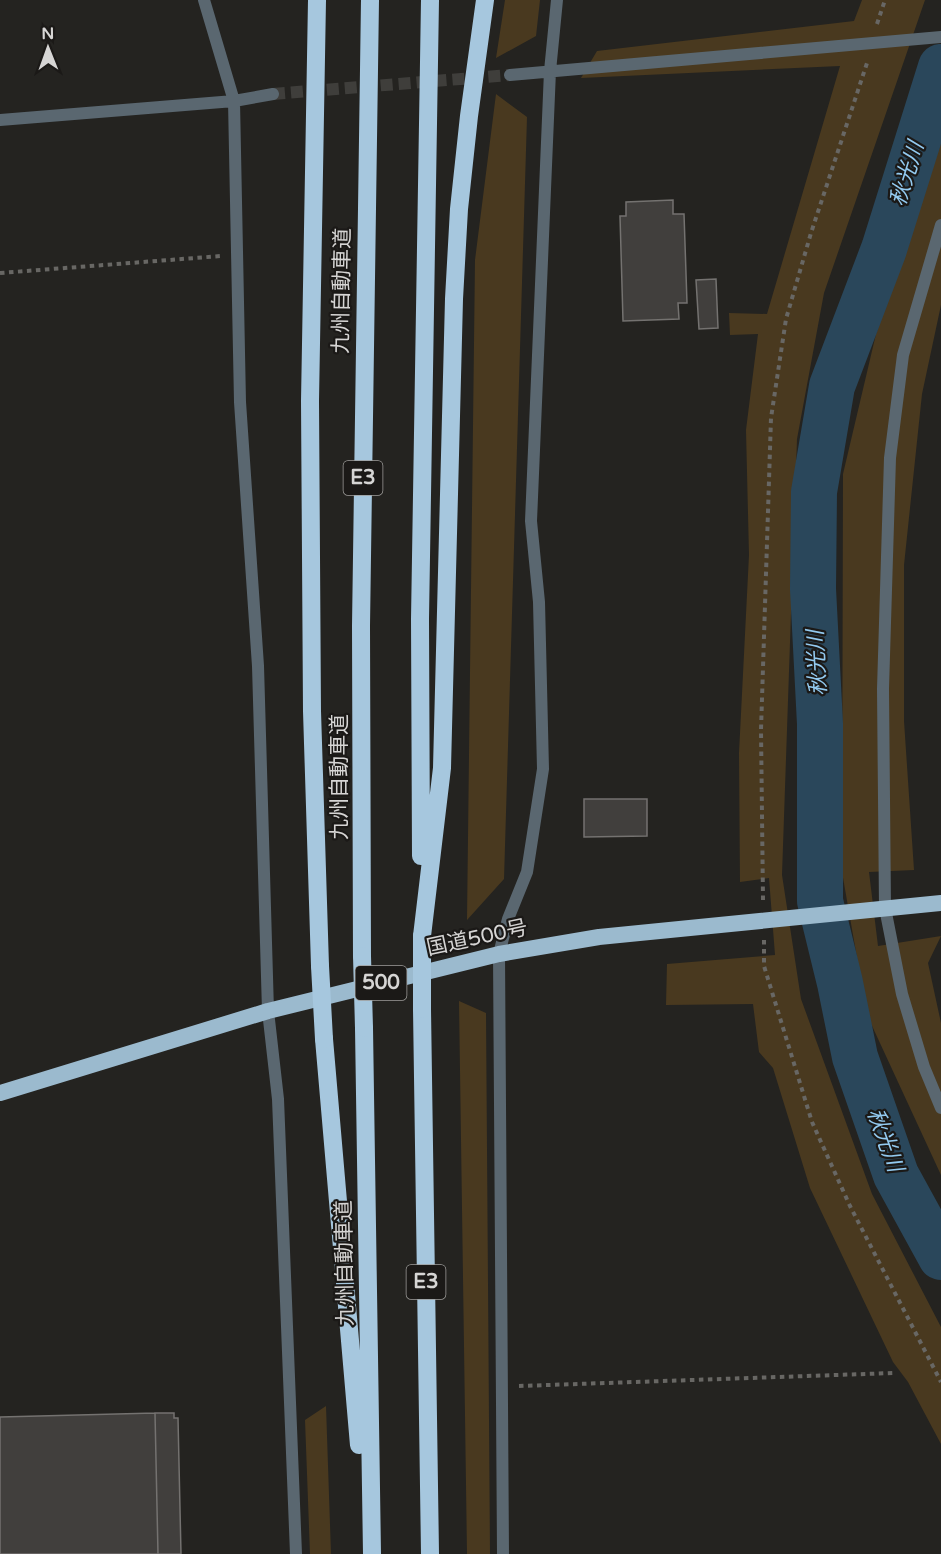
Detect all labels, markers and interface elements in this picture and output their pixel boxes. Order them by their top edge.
north arrow [18,18,78,78]
text: N [41,24,54,44]
water label: 秋光川 [885,137,930,209]
street label: 九州自動車道 [328,228,356,354]
road number: E3 [344,461,382,495]
water label: 秋光川 [802,627,832,697]
street label: 九州自動車道 [327,714,352,840]
street label: 国道500号 [424,915,530,961]
road number: 500 [356,966,406,1000]
water label: 秋光川 [861,1105,909,1177]
street label: 九州自動車道 [331,1200,359,1326]
road number: E3 [406,1265,446,1299]

